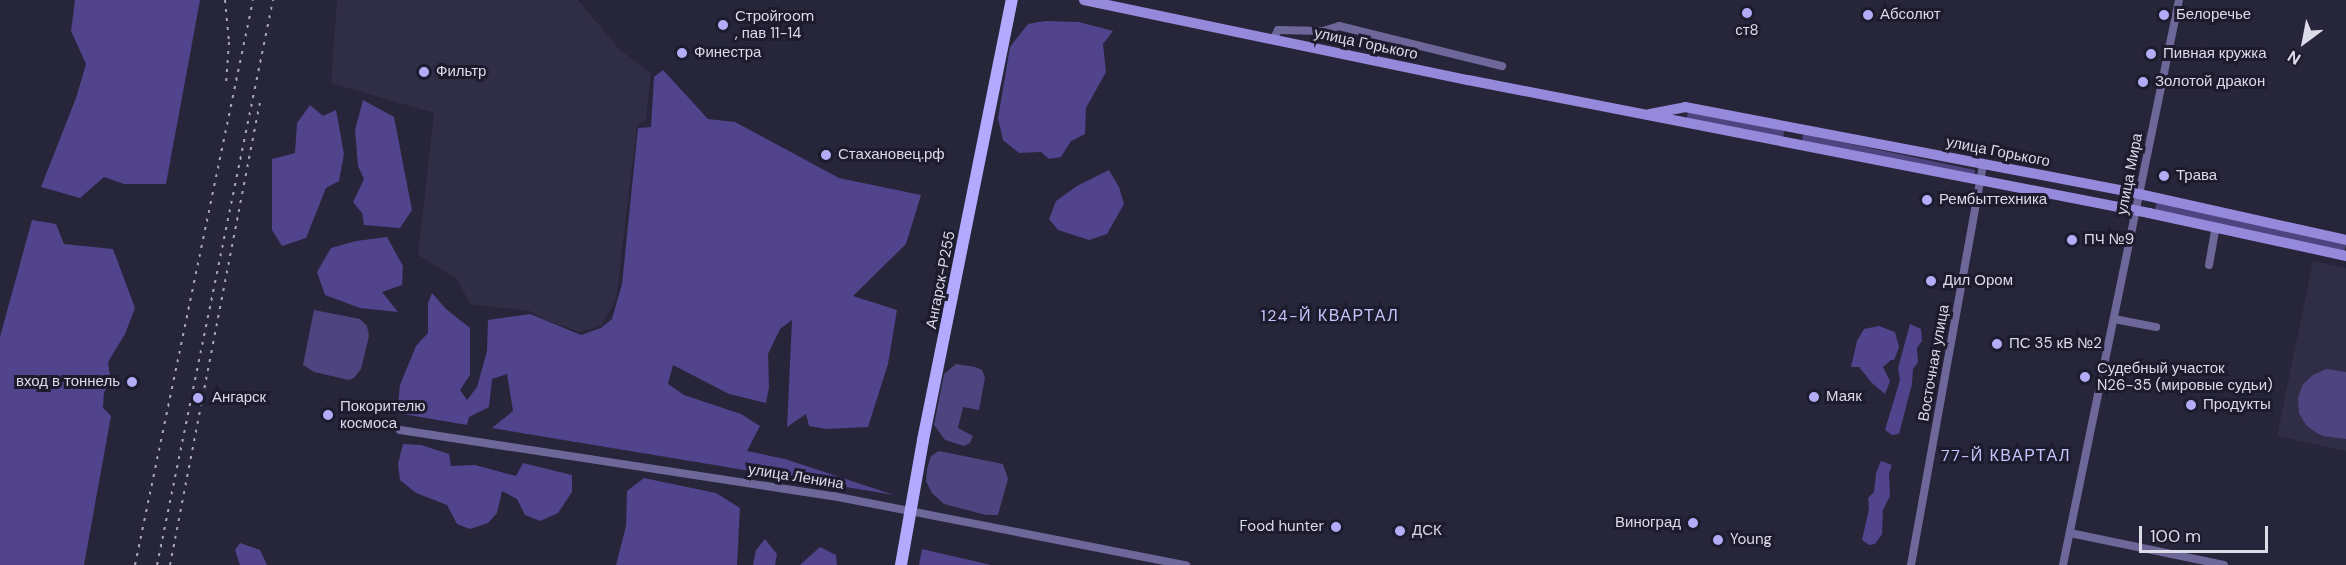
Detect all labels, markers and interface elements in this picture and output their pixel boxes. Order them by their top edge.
marker: ст8 [1740,6,1754,20]
place label: Абсолют [1880,6,1941,24]
place label: Белоречье [2176,6,2251,24]
place label: Стройroom , пав 11-14 [735,7,814,42]
marker: Абсолют [1861,8,1875,22]
marker: Белоречье [2157,8,2171,22]
north arrow [2274,12,2334,72]
marker: Стройroom , пав 11-14 [716,18,730,32]
place label: ст8 [1735,22,1759,40]
street label: улица Горького [1313,24,1419,64]
place label: Финестра [694,44,761,62]
place label: Пивная кружка [2163,45,2267,63]
marker: Финестра [675,46,689,60]
text: N [2284,46,2305,70]
marker: Пивная кружка [2144,47,2158,61]
place label: Фильтр [436,63,486,81]
marker: Фильтр [417,65,431,79]
place label: Золотой дракон [2155,73,2265,91]
marker: Золотой дракон [2136,75,2150,89]
street label: улица Мира [2113,132,2147,216]
street label: улица Горького [1945,133,2051,171]
place label: Стахановец.рф [838,146,945,164]
marker: Стахановец.рф [819,148,833,162]
place label: Трава [2176,167,2217,185]
marker: Трава [2157,169,2171,183]
place label: Рембыттехника [1939,191,2047,209]
marker: Рембыттехника [1920,193,1934,207]
street label: Ангарск-Р255 [923,230,959,330]
place label: ПЧ №9 [2084,231,2134,249]
marker: ПЧ №9 [2065,233,2079,247]
place label: Дил Ором [1943,272,2013,290]
marker: Дил Ором [1924,274,1938,288]
street label: Восточная улица [1915,303,1953,423]
district label: 124-Й КВАРТАЛ [1261,306,1399,326]
place label: ПС 35 кВ №2 [2009,335,2102,353]
marker: ПС 35 кВ №2 [1990,337,2004,351]
place label: Судебный участок N26-35 (мировые судьи) [2097,359,2273,394]
marker: Судебный участок N26-35 (мировые судьи) [2078,370,2092,384]
place label: вход в тоннель [16,373,120,391]
marker: вход в тоннель [125,375,139,389]
place label: Маяк [1826,388,1862,406]
marker: Ангарск [189,389,207,407]
place label: Ангарск [212,389,266,407]
marker: Маяк [1807,390,1821,404]
place label: Продукты [2203,396,2271,414]
place label: Покорителю космоса [340,397,425,432]
marker: Продукты [2184,398,2198,412]
marker: Покорителю космоса [321,408,335,422]
district label: 77-Й КВАРТАЛ [1941,446,2071,466]
street label: улица Ленина [747,461,845,493]
place label: Виноград [1615,514,1681,532]
scale bar [2142,514,2271,552]
marker: Виноград [1686,516,1700,530]
place label: Food hunter [1240,518,1324,536]
marker: Food hunter [1329,520,1343,534]
place label: ДСК [1412,522,1442,540]
marker: ДСК [1393,524,1407,538]
text: 100 m [2150,524,2201,548]
place label: Young [1730,531,1772,549]
marker: Young [1711,533,1725,547]

